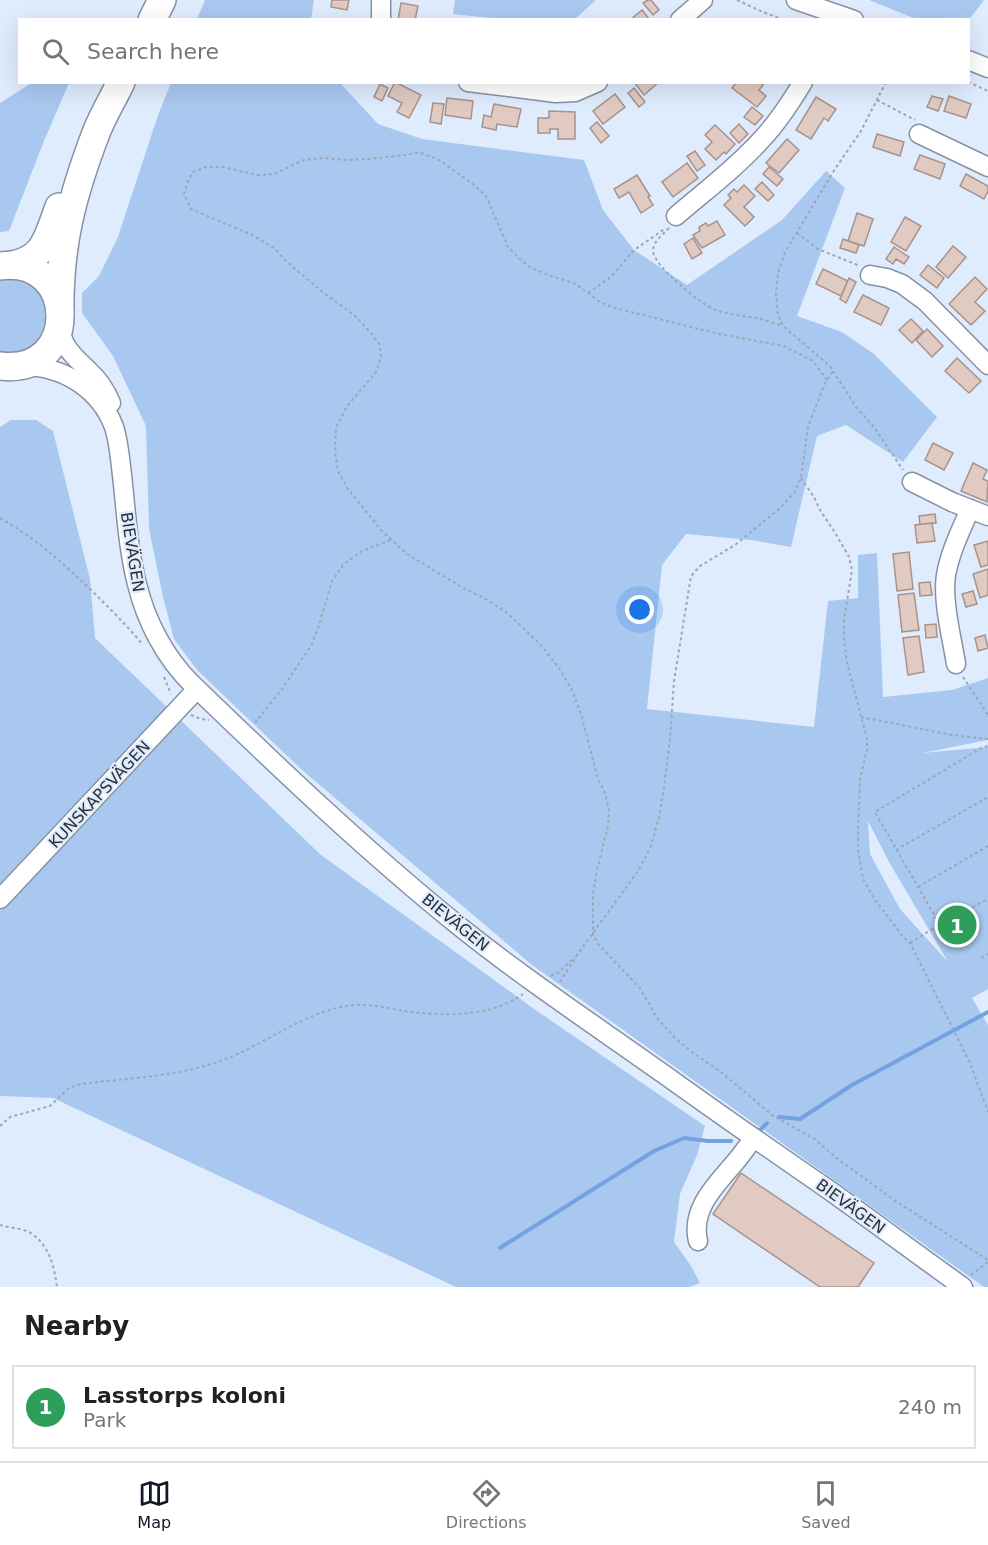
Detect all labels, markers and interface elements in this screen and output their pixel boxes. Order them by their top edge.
search box [18,18,970,84]
icon: search [39,35,72,68]
text: Search here [87,39,219,64]
street label: BIEVÄGEN [117,511,148,594]
your location [625,595,654,624]
street label: KUNSKAPSVÄGEN [45,737,154,852]
street label: BIEVÄGEN [418,890,493,955]
pin: 1 [938,902,976,948]
street label: BIEVÄGEN [812,1175,889,1238]
text: Nearby [24,1311,129,1341]
text: Lasstorps koloni [83,1383,286,1408]
text: 1 [39,1395,52,1419]
text: 240 m [898,1395,962,1419]
text: Park [83,1408,126,1432]
tab: Map [137,1477,171,1532]
tab: Directions [446,1477,526,1532]
tab: Saved [801,1477,851,1532]

